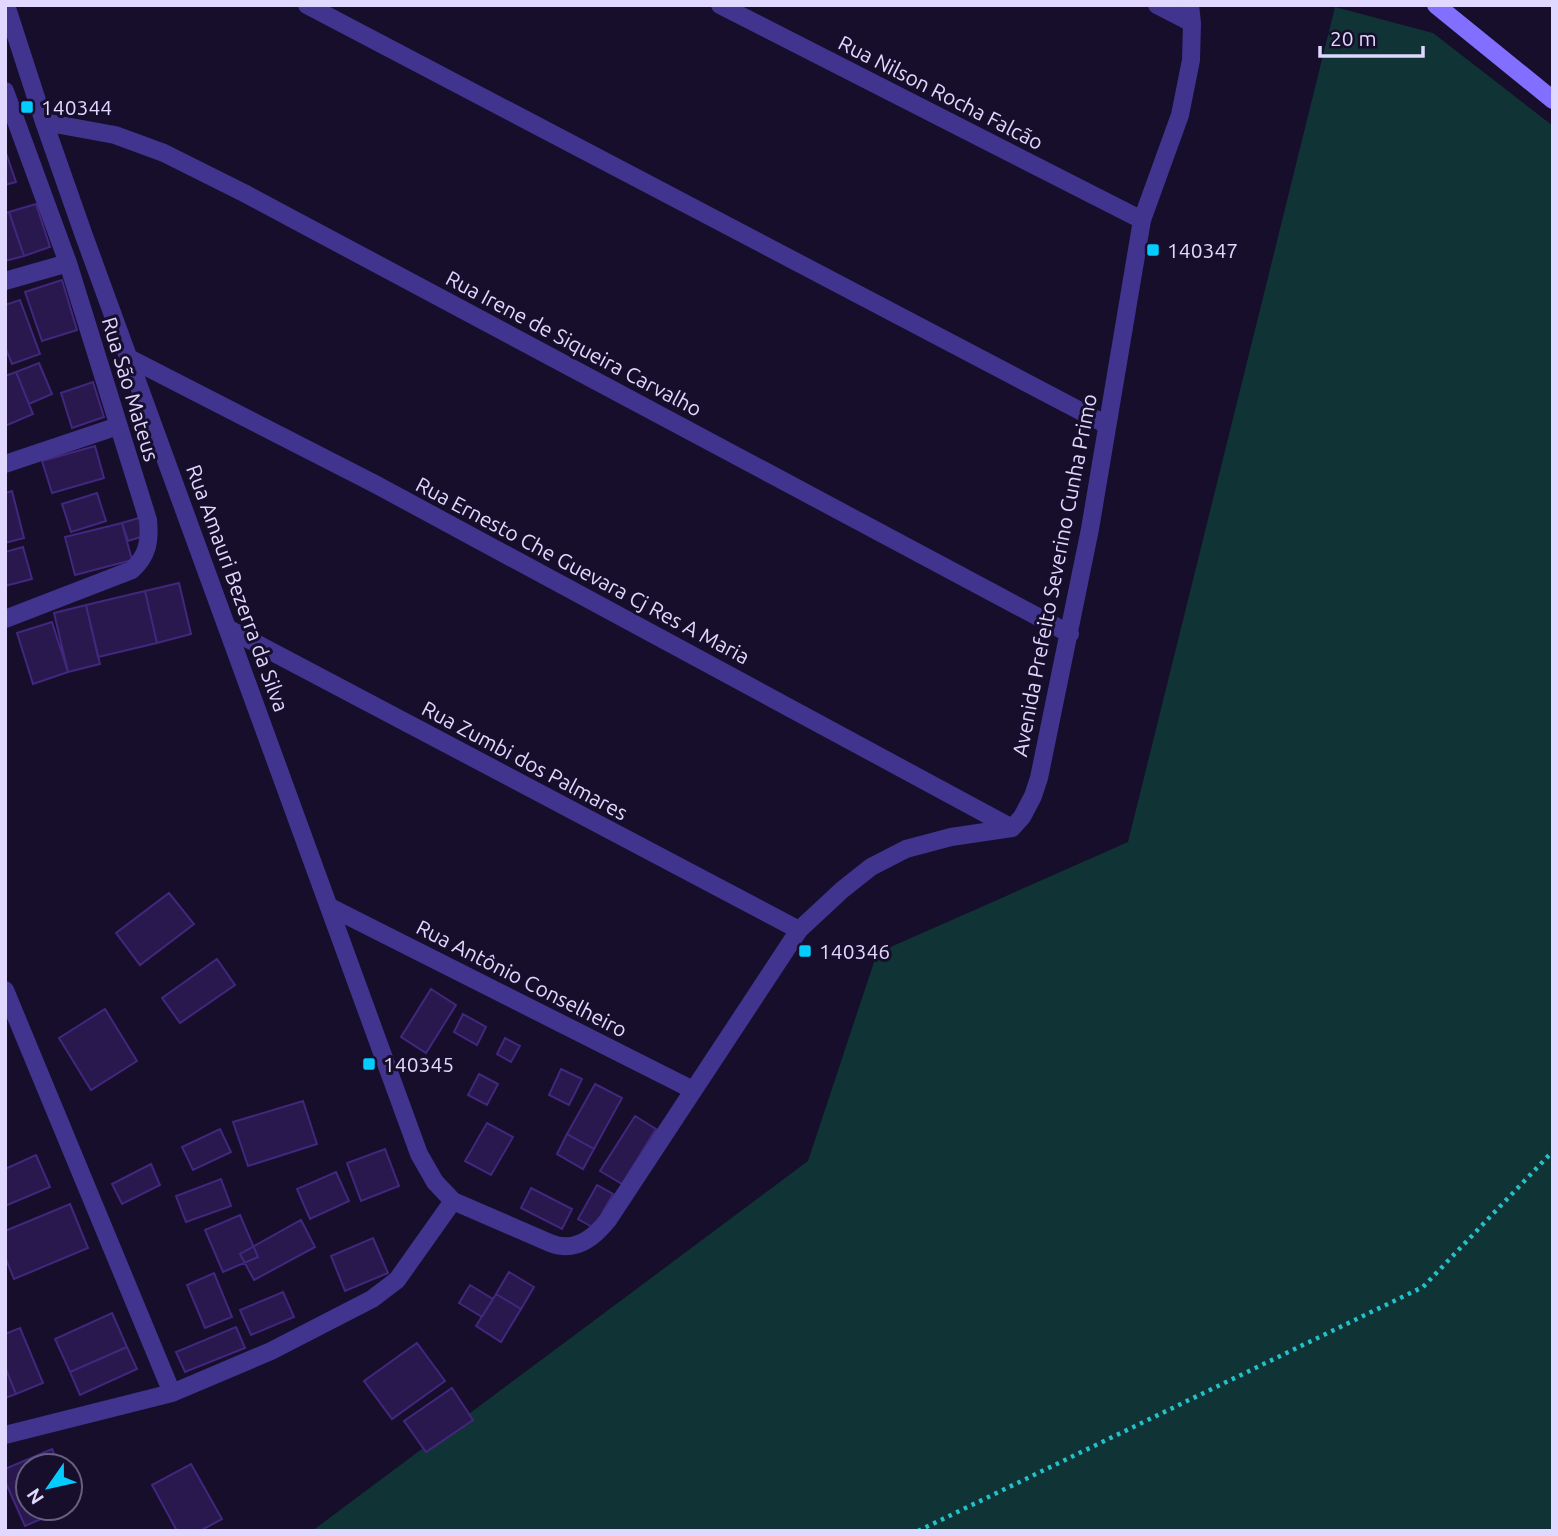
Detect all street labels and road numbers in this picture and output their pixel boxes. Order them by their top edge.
street label: Rua Nilson Rocha Falcão [835,30,1047,154]
street label: Rua Irene de Siqueira Carvalho [442,265,706,421]
street label: Rua São Mateus [98,314,164,464]
street label: Avenida Prefeito Severino Cunha Primo [1007,392,1101,758]
street label: Rua Amauri Bezerra da Silva [182,461,294,715]
street label: Rua Ernesto Che Guevara Cj Res A Maria [412,472,754,668]
street label: Rua Zumbi dos Palmares [418,696,632,824]
street label: Rua Antônio Conselheiro [413,914,631,1042]

